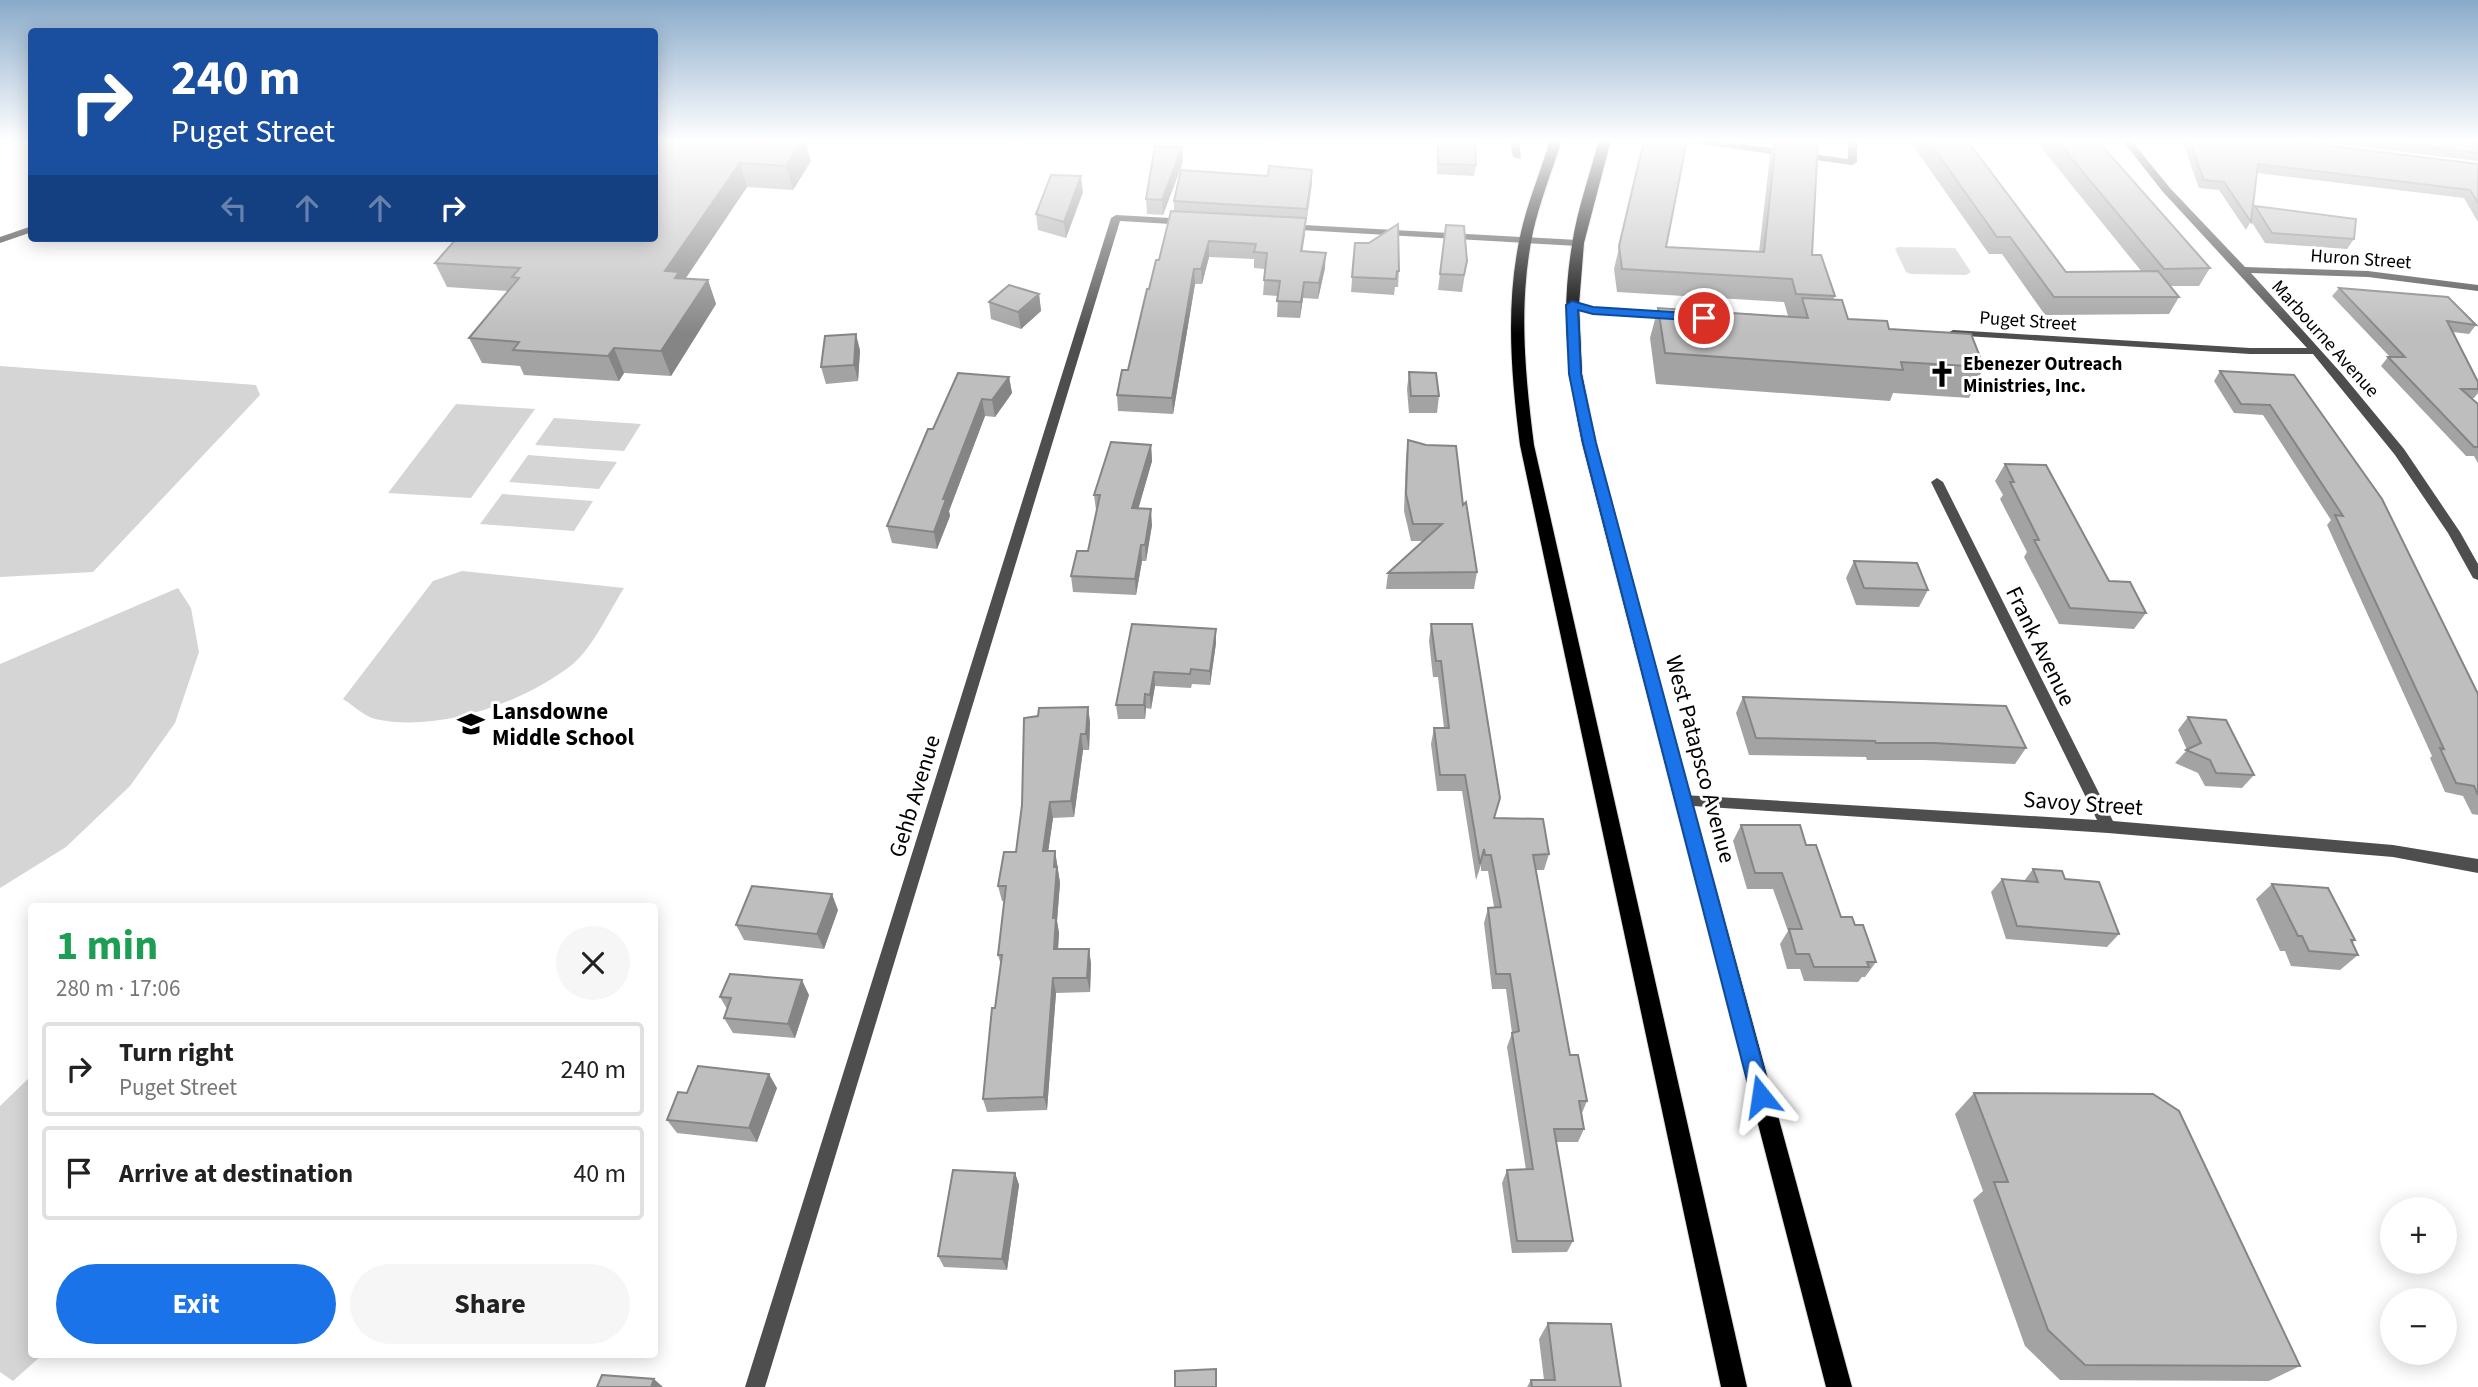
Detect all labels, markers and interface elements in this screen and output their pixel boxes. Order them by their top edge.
text: 240 m [171,44,300,114]
icon: right [56,56,147,147]
text: Puget Street [171,109,335,155]
icon: left [215,189,253,227]
icon: ahead [288,189,326,227]
icon: ahead [361,189,399,227]
icon: right [434,189,472,227]
street label: Huron Street [2309,242,2413,277]
street label: Marbourne Avenue [2265,274,2385,404]
pin [1674,288,1734,348]
icon: arrive [1685,299,1723,337]
street label: Puget Street [1978,305,2078,338]
place label: Ebenezer Outreach Ministries, Inc. [1963,351,2122,400]
church icon: Ebenezer Outreach Ministries, Inc. [1927,359,1957,389]
street label: Frank Avenue [1997,581,2084,712]
street label: West Patapsco Avenue [1657,652,1744,867]
place label: Lansdowne Middle School [492,695,635,754]
school or university icon: Lansdowne Middle School [456,709,486,739]
street label: Gehb Avenue [880,731,949,861]
street label: Savoy Street [2022,783,2144,824]
text: 1 min [56,916,158,976]
button: close [556,926,630,1000]
text: 280 m · 17:06 [56,972,180,1005]
text: Turn right [119,1034,234,1071]
icon: right [60,1050,98,1088]
text: 240 m [560,1051,626,1088]
position arrow [1724,1059,1798,1133]
text: Puget Street [119,1071,237,1104]
icon: arrive [60,1154,98,1192]
text: Arrive at destination [119,1155,353,1192]
text: 40 m [573,1155,626,1192]
map controls [2380,1197,2457,1365]
button: + [2380,1197,2457,1274]
button: Exit [56,1264,336,1344]
button: Share [350,1264,630,1344]
button: − [2380,1288,2457,1365]

